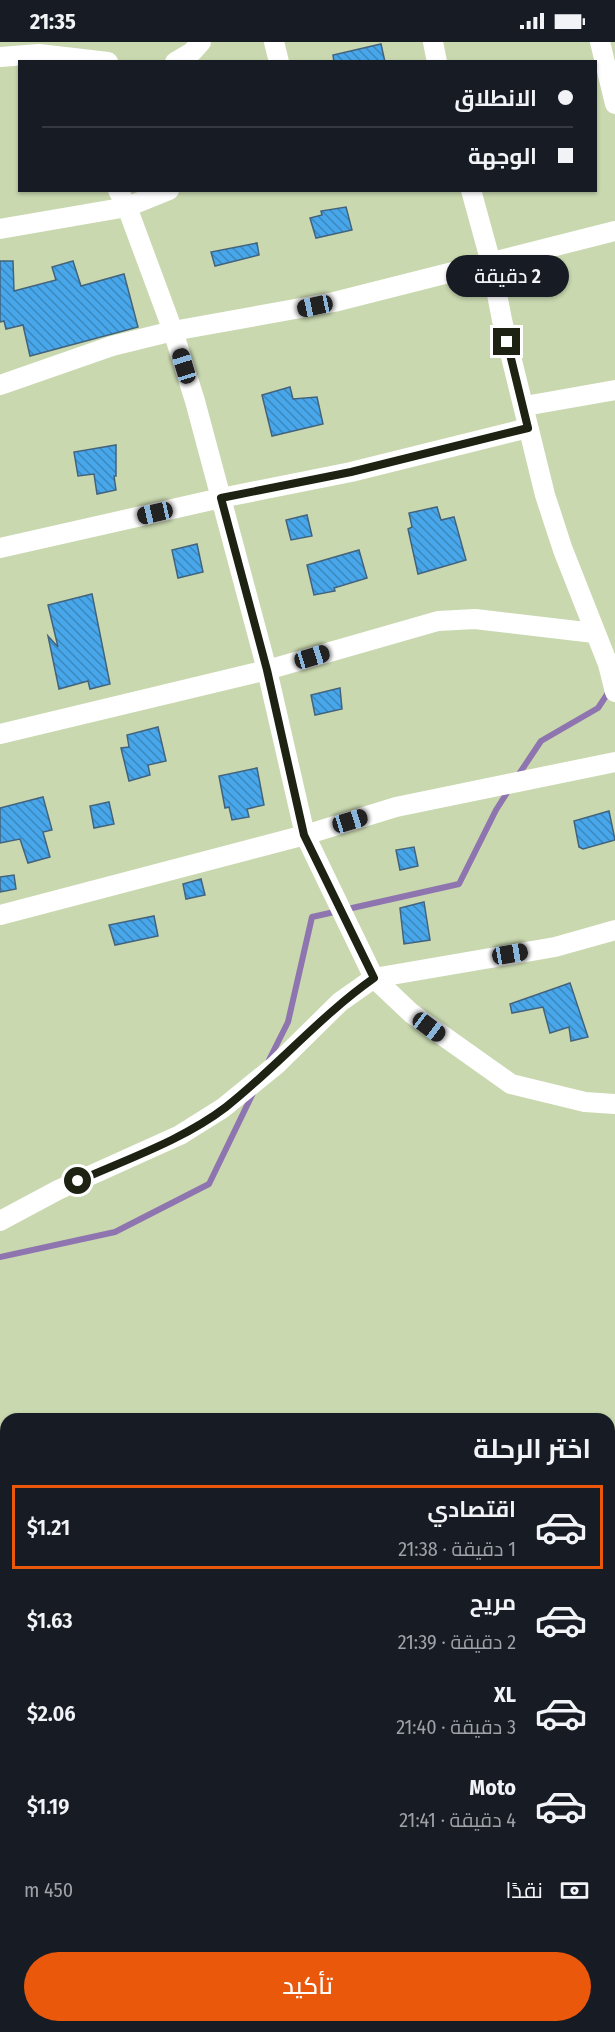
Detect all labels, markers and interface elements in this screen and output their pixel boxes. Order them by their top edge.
text: 21:35 [30,8,76,35]
text: الانطلاق [454,85,537,112]
text: الوجهة [468,143,537,170]
callout: 2 دقيقة [446,255,568,297]
text: 2 دقيقة [474,264,541,288]
car [296,293,334,319]
route end [493,328,520,355]
car [170,346,198,386]
car [135,500,175,526]
car [292,643,332,671]
car [330,807,370,835]
car [491,942,529,966]
car [409,1009,449,1045]
route start [64,1167,91,1194]
text: اختر الرحلة [473,1433,591,1465]
text: اقتصادي [427,1496,516,1523]
icon: car [534,1500,588,1554]
text: $1.21 [27,1514,70,1541]
text: 1 دقيقة · 21:38 [398,1537,516,1561]
text: مريح [470,1589,516,1616]
icon: car [534,1593,588,1647]
text: $1.63 [27,1607,73,1634]
text: 2 دقيقة · 21:39 [398,1630,516,1654]
text: XL [494,1681,516,1708]
icon: car [534,1686,588,1740]
text: $2.06 [27,1700,76,1727]
text: 3 دقيقة · 21:40 [396,1715,516,1739]
text: Moto [469,1774,516,1801]
icon: car [534,1779,588,1833]
text: $1.19 [27,1793,69,1820]
text: 4 دقيقة · 21:41 [399,1808,516,1832]
icon: cash [558,1874,591,1907]
text: نقدًا [505,1877,543,1904]
text: 450 m [24,1878,73,1902]
button: تأكيد [24,1952,591,2021]

